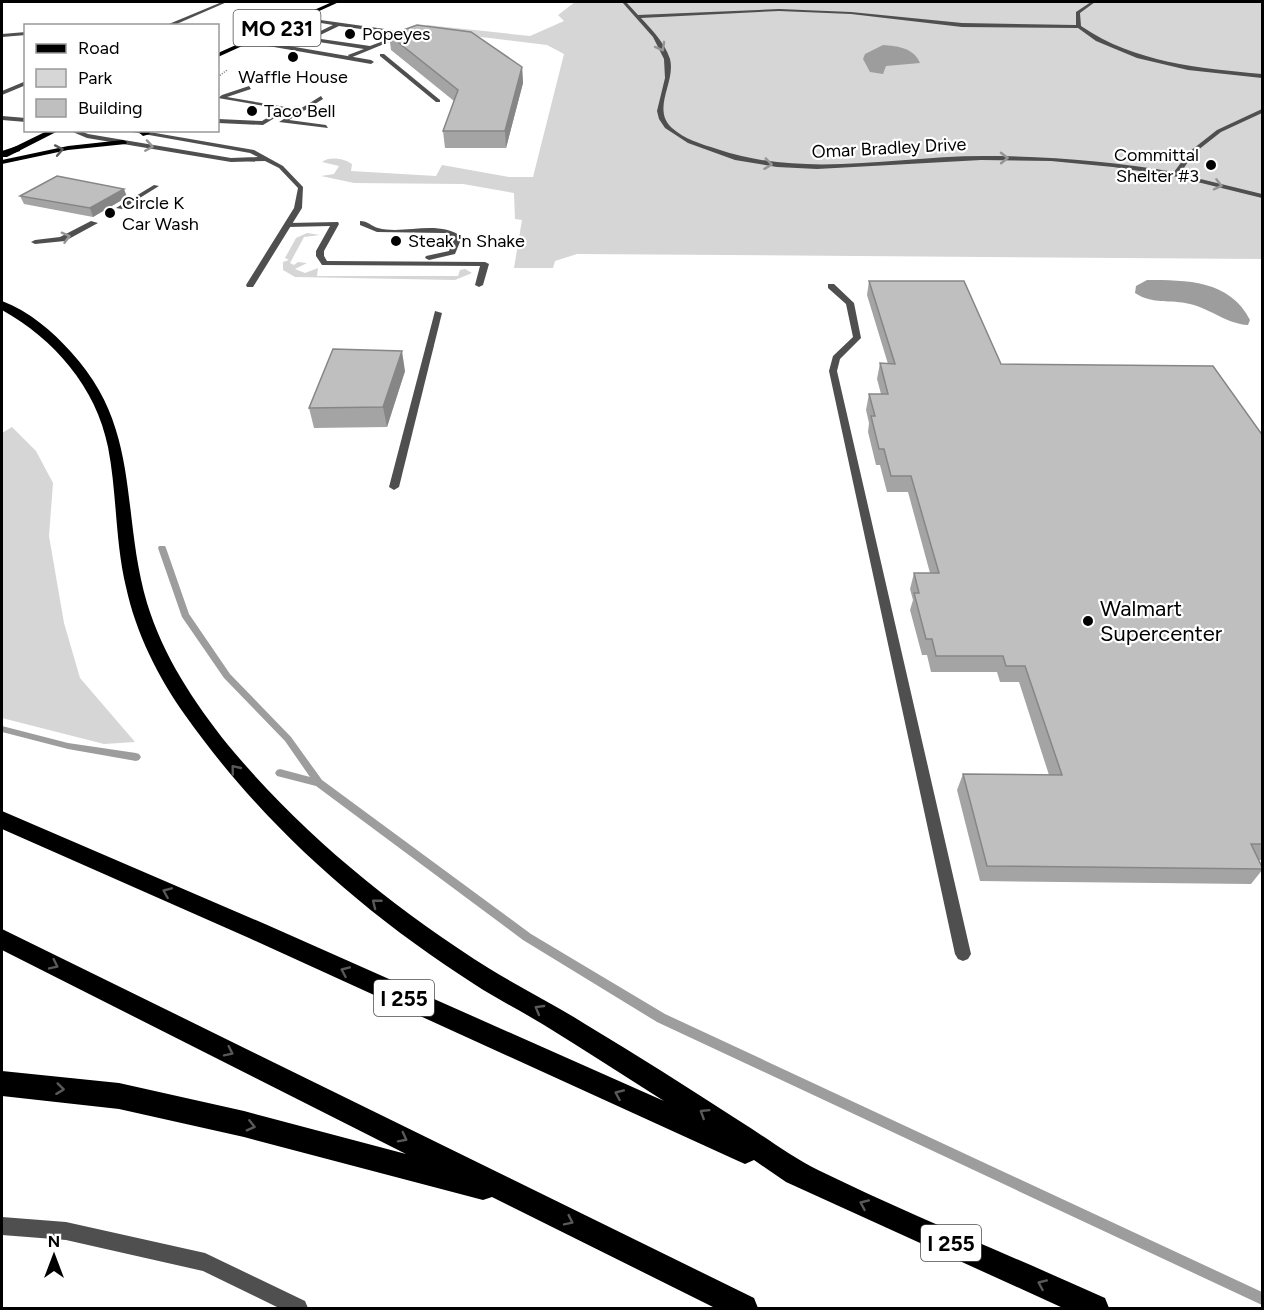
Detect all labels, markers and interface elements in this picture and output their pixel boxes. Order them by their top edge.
road number: MO 231 [234,10,320,46]
place label: Popeyes [362,23,430,45]
legend [24,24,219,132]
marker: Popeyes [343,27,357,41]
text: Road [78,37,119,59]
one-way arrow [654,41,665,51]
marker: Waffle House [286,50,300,64]
place label: Waffle House [238,66,348,88]
text: Park [78,67,113,89]
text: Building [78,97,143,119]
place label: Taco Bell [264,100,335,122]
marker: Taco Bell [245,104,259,118]
street label: Omar Bradley Drive [811,133,967,163]
one-way arrow [143,139,153,152]
one-way arrow [53,144,63,157]
place label: Committal Shelter #3 [1114,144,1199,187]
one-way arrow [1000,151,1009,164]
one-way arrow [763,157,772,170]
marker: Committal Shelter #3 [1204,158,1218,172]
one-way arrow [1213,178,1223,191]
place label: Circle K Car Wash [122,192,199,235]
marker: Circle K Car Wash [103,206,117,220]
place label: Steak 'n Shake [408,230,525,252]
one-way arrow [61,231,71,244]
marker: Steak 'n Shake [389,234,403,248]
place label: Walmart Supercenter [1100,595,1223,647]
marker: Walmart Supercenter [1081,614,1095,628]
one-way arrow [231,765,242,776]
one-way arrow [163,887,174,899]
one-way arrow [372,899,383,910]
one-way arrow [47,958,58,970]
one-way arrow [341,966,352,978]
road number: I 255 [374,980,434,1016]
one-way arrow [535,1005,545,1017]
one-way arrow [222,1044,233,1056]
one-way arrow [55,1082,64,1095]
one-way arrow [615,1089,626,1101]
one-way arrow [700,1109,711,1120]
one-way arrow [246,1119,256,1132]
one-way arrow [397,1131,408,1143]
one-way arrow [860,1200,871,1212]
one-way arrow [563,1214,574,1226]
road number: I 255 [921,1225,981,1261]
north arrow [24,1226,84,1286]
text: N [48,1232,60,1251]
one-way arrow [1038,1280,1049,1292]

